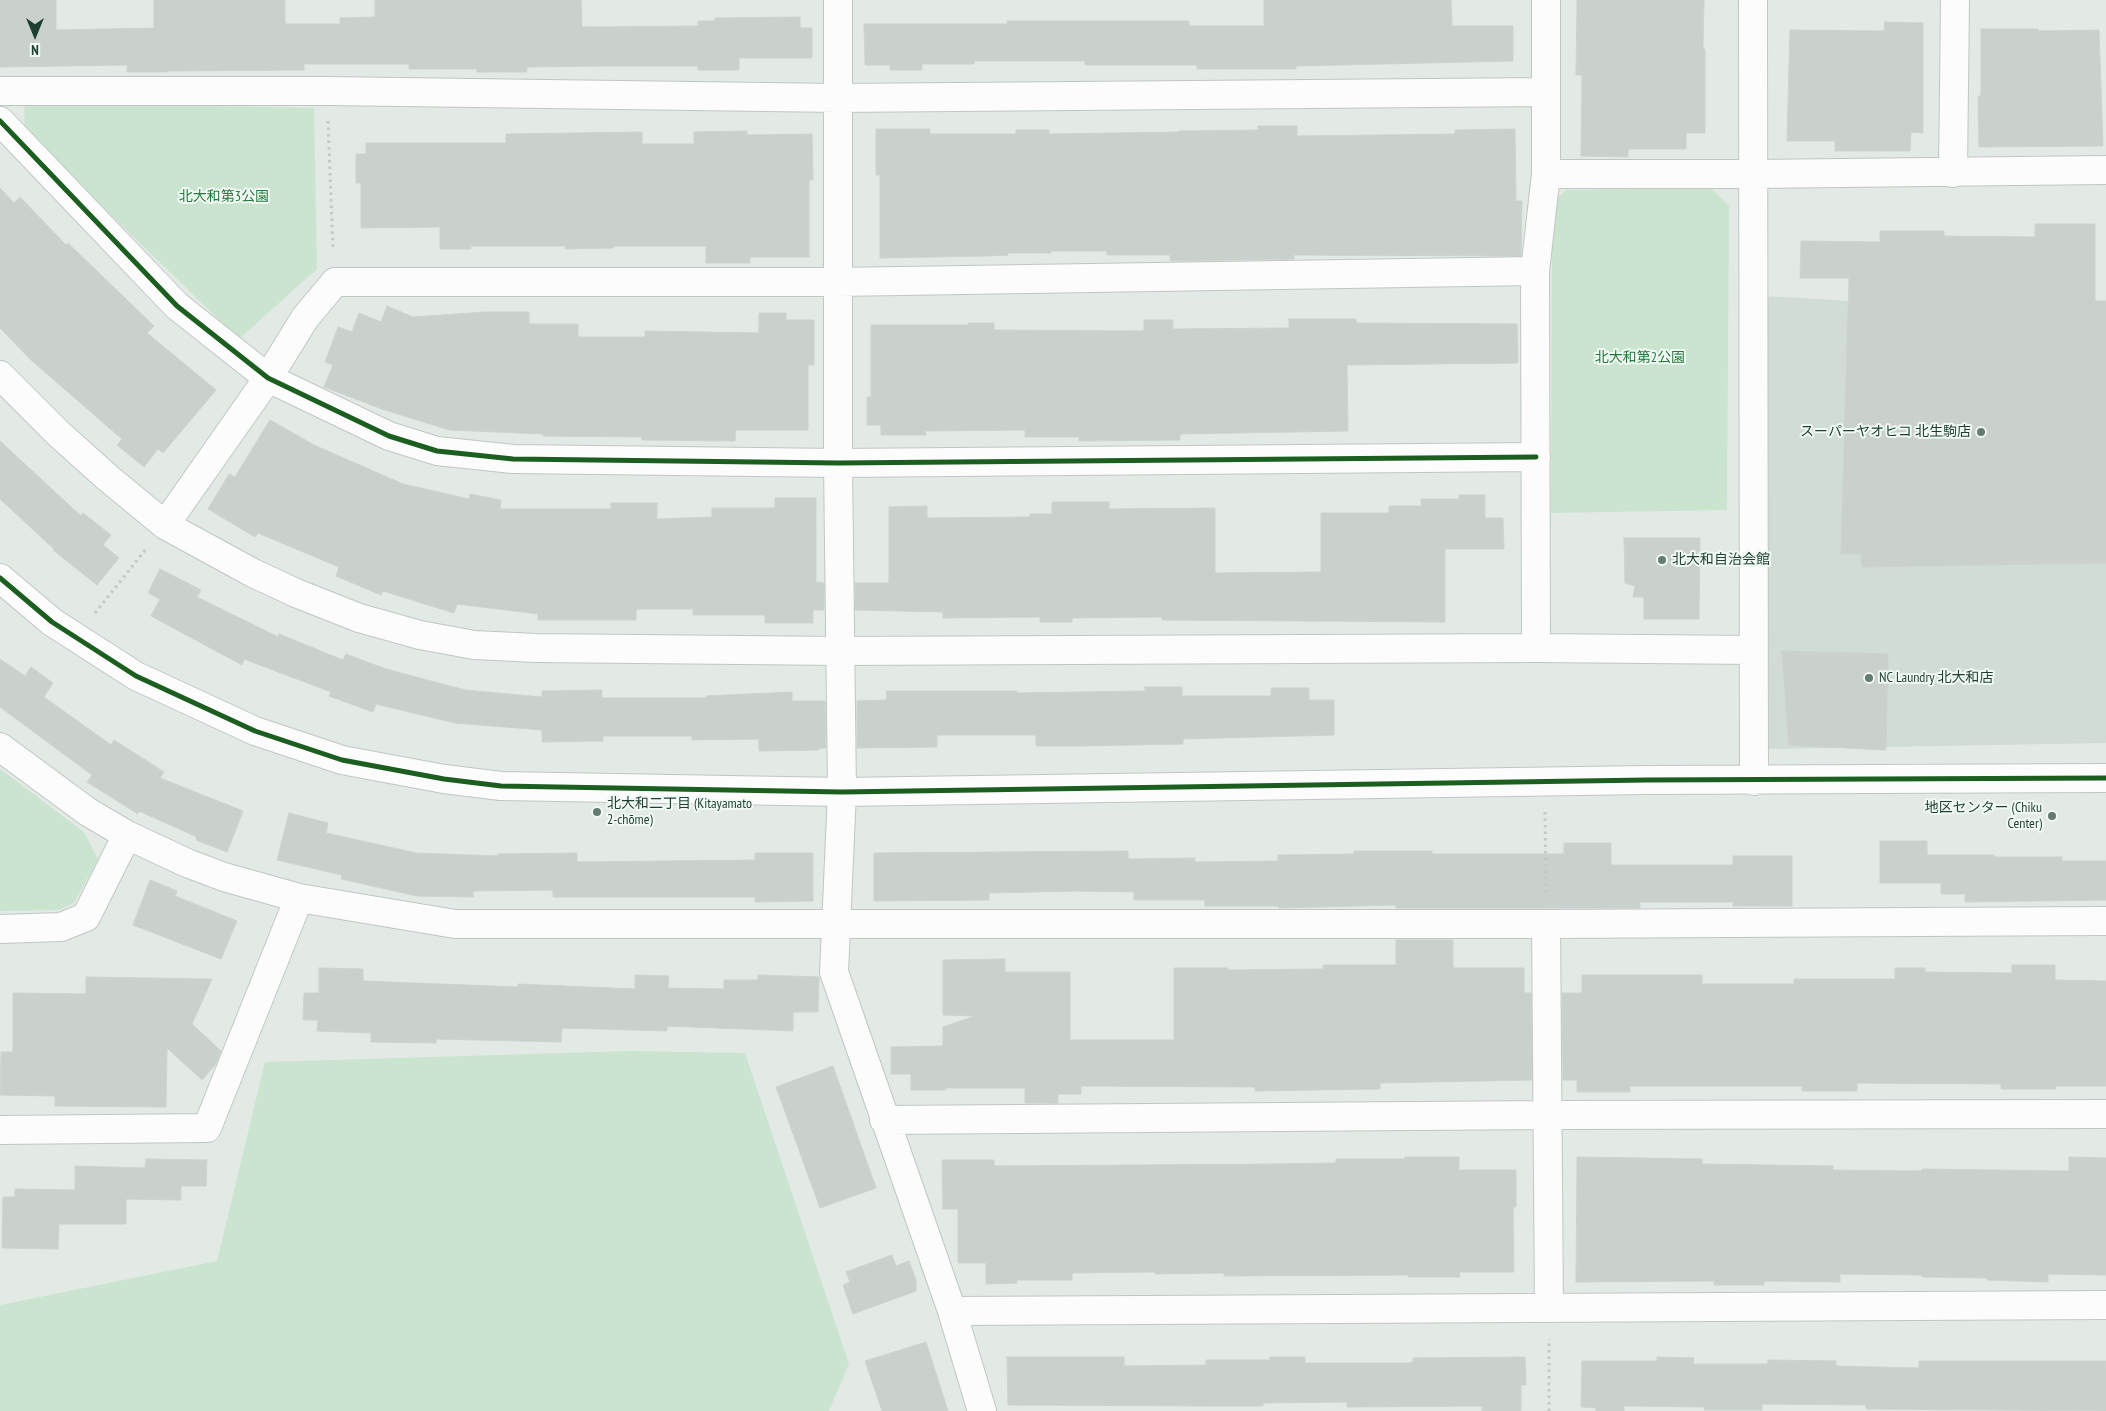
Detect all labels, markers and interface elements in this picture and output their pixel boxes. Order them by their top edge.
north arrow [10,10,60,60]
text: N [31,41,39,59]
park label: 北大和第3公園 [179,189,269,205]
park label: 北大和第2公園 [1595,350,1685,366]
place label: スーパーヤオヒコ 北生駒店 [1800,424,1971,440]
marker: スーパーヤオヒコ 北生駒店 [1975,426,1987,438]
place label: 北大和自治会館 [1672,552,1770,568]
marker: 北大和自治会館 [1656,554,1668,566]
place label: NC Laundry 北大和店 [1879,670,1993,686]
marker: NC Laundry 北大和店 [1863,672,1875,684]
place label: 北大和二丁目 (Kitayamato 2-chōme) [607,796,752,829]
place label: 地区センター (Chiku Center) [1925,800,2042,832]
marker: 北大和二丁目 (Kitayamato 2-chōme) [591,806,603,818]
marker: 地区センター (Chiku Center) [2046,810,2058,822]

